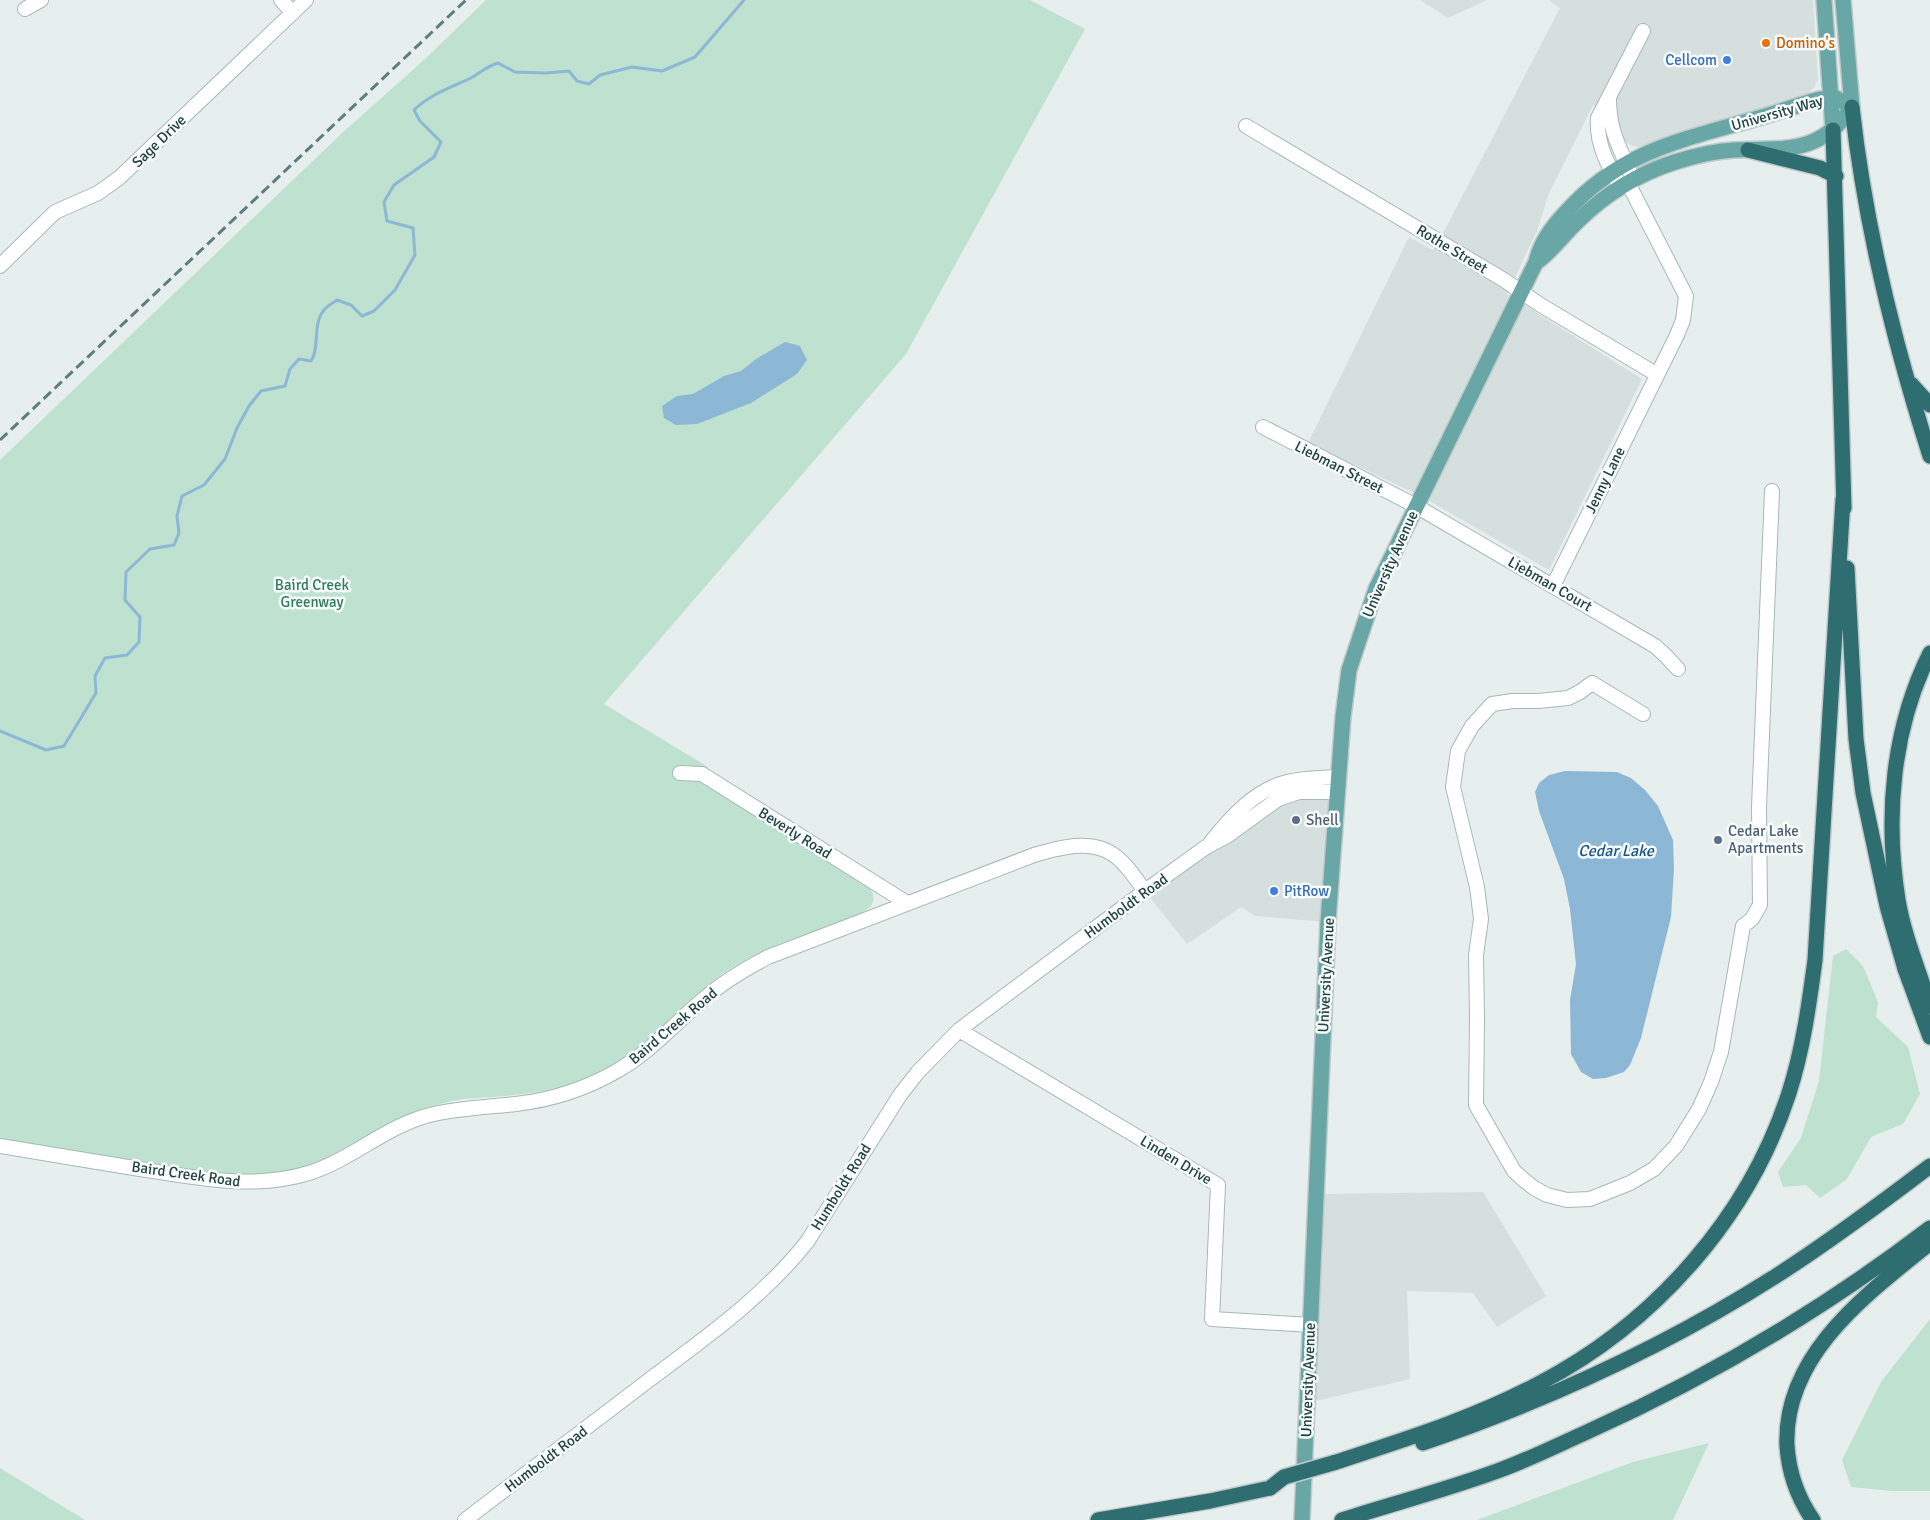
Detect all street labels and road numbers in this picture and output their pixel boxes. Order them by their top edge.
street label: University Way [1729,91,1825,135]
street label: Sage Drive [128,111,190,171]
street label: Rothe Street [1413,221,1491,277]
street label: Liebman Street [1292,437,1386,497]
street label: Jenny Lane [1581,444,1629,516]
street label: University Avenue [1358,508,1422,620]
street label: Liebman Court [1505,553,1595,615]
street label: Beverly Road [755,803,835,863]
street label: Humboldt Road [1081,870,1171,942]
street label: University Avenue [1314,917,1338,1033]
street label: Baird Creek Road [625,984,721,1068]
street label: Linden Drive [1137,1132,1215,1188]
street label: Humboldt Road [807,1140,875,1234]
street label: Baird Creek Road [130,1157,242,1191]
street label: University Avenue [1297,1322,1319,1438]
street label: Humboldt Road [501,1422,591,1496]

